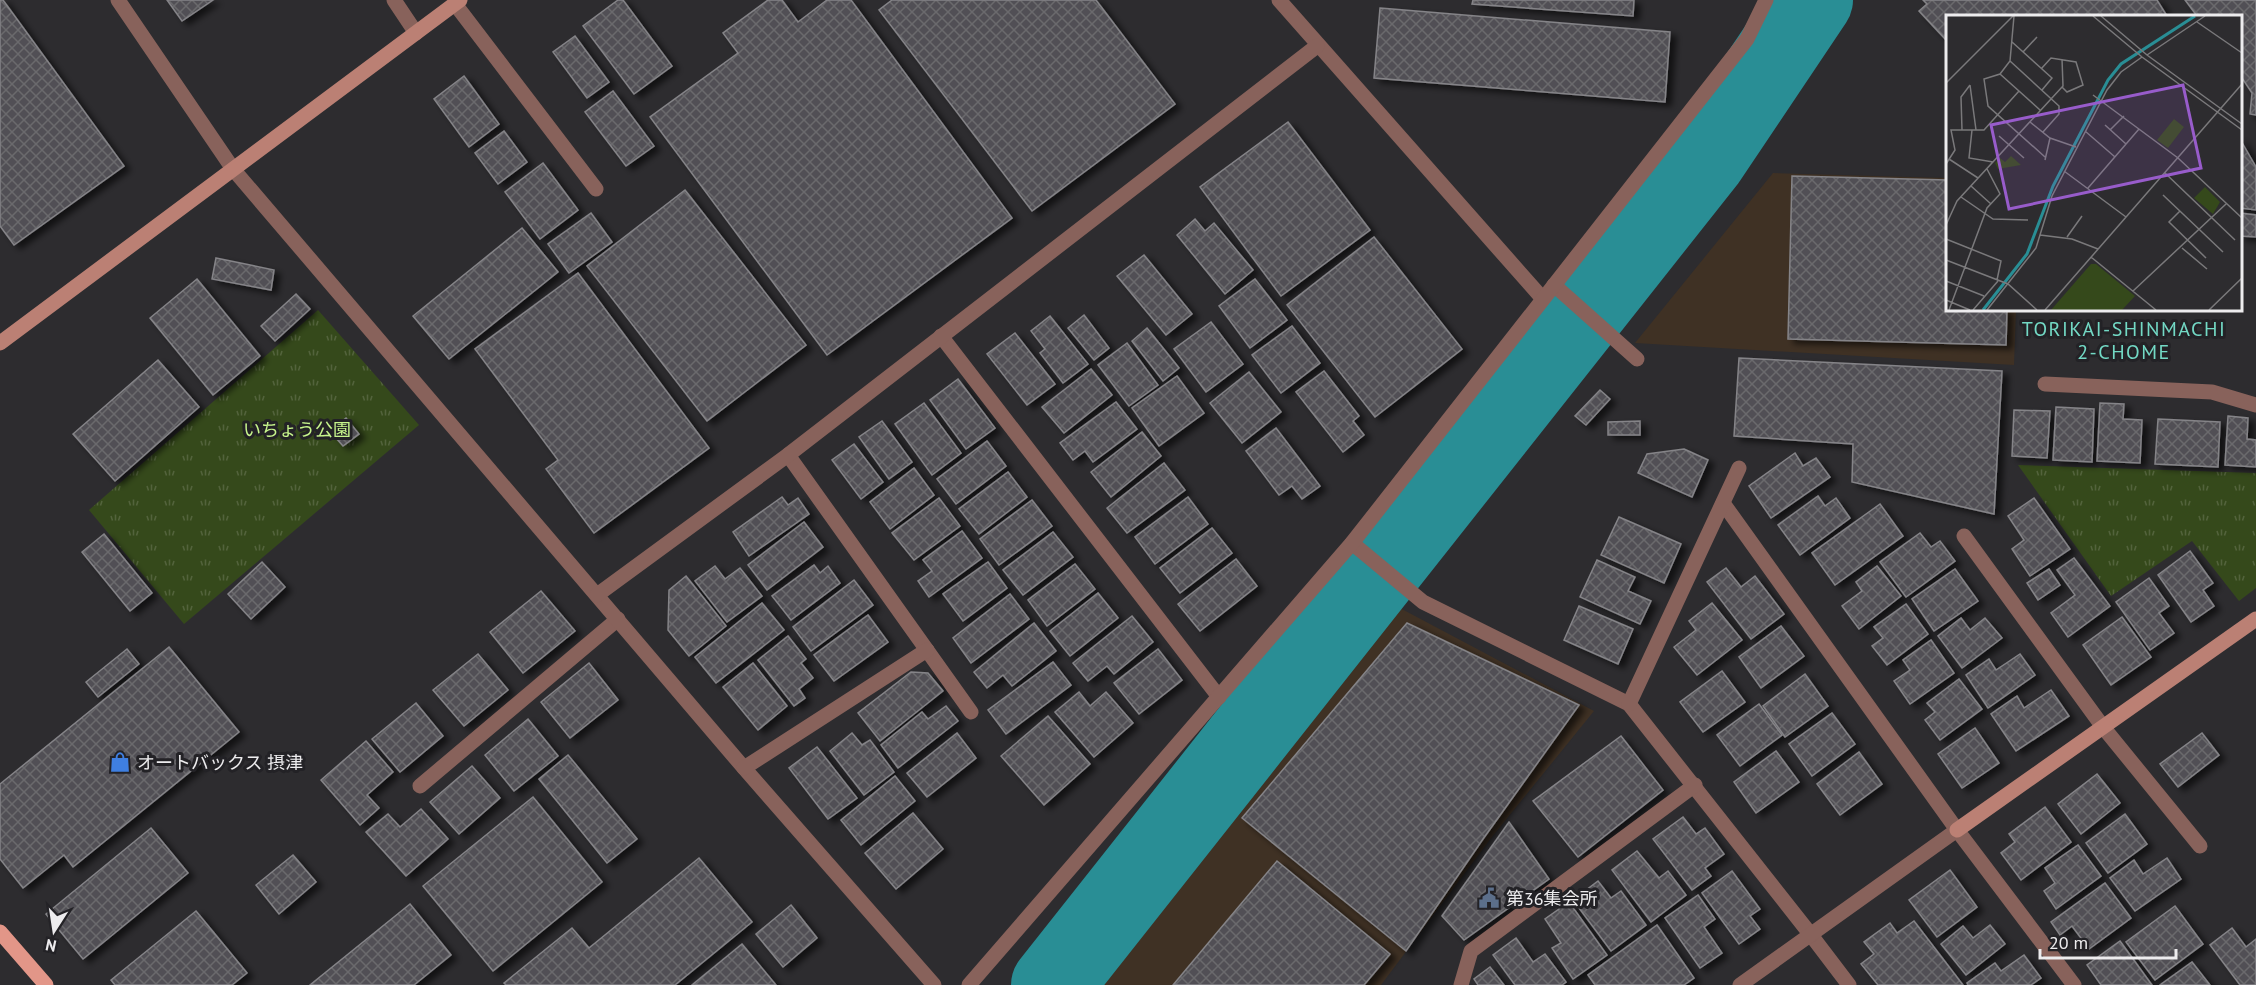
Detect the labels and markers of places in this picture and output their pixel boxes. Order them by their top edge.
shop icon: オートバックス 摂津 [108,750,132,774]
place label: オートバックス 摂津 [137,751,303,774]
public building icon: 第36集会所 [1477,886,1501,910]
place label: 第36集会所 [1506,887,1598,910]

